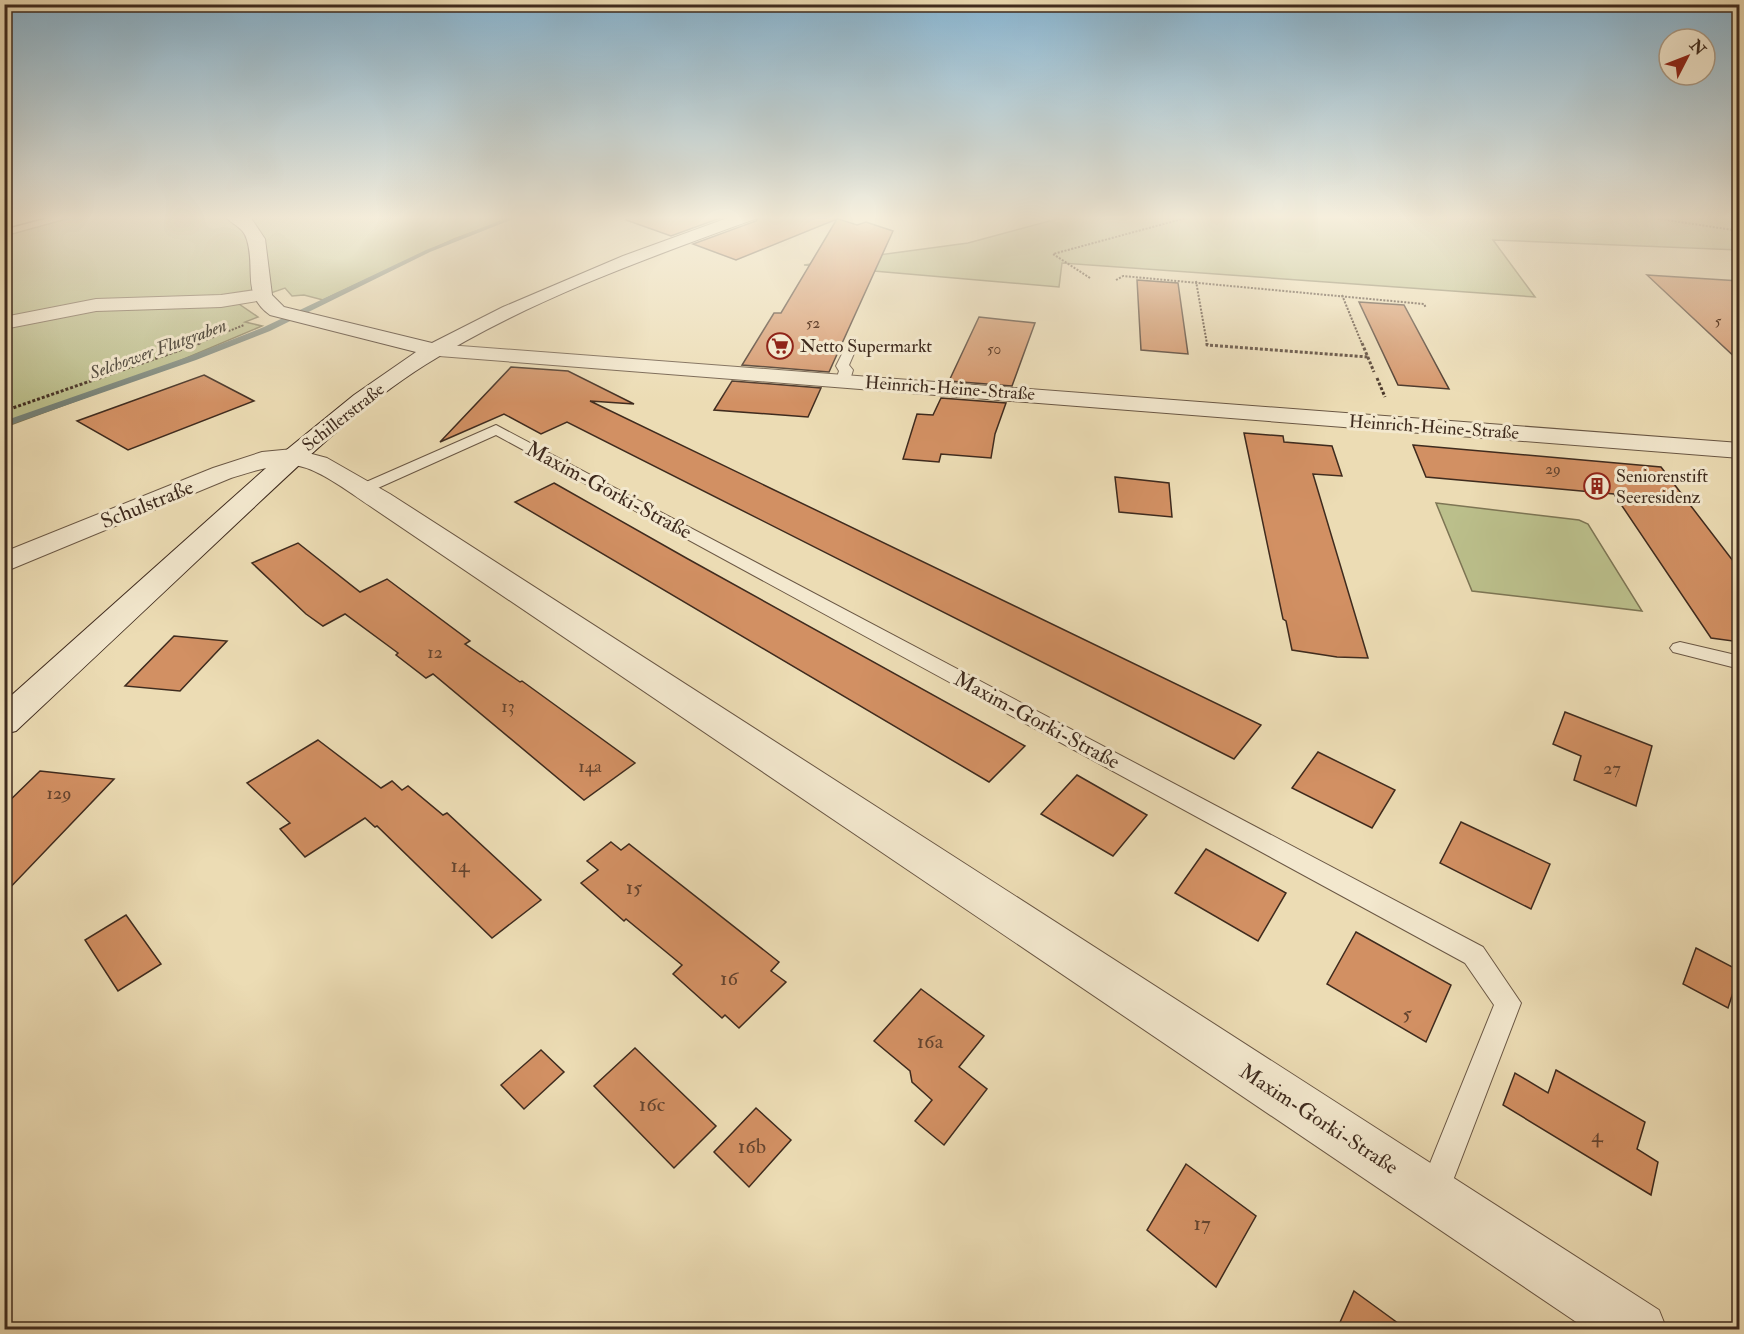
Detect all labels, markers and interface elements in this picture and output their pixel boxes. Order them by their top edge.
north arrow [1657,27,1717,87]
text: N [1685,35,1710,60]
house number: 5 [1715,312,1722,331]
water label: Selchower Flutgraben [86,314,230,385]
house number: 52 [806,314,820,333]
supermarket icon: Netto Supermarkt [765,331,795,361]
place label: Netto Supermarkt [800,335,932,358]
house number: 50 [987,340,1001,359]
street label: Heinrich-Heine-Straße [864,371,1036,406]
street label: Schillerstraße [298,378,389,457]
street label: Heinrich-Heine-Straße [1348,410,1520,445]
street label: Maxim-Gorki-Straße [521,435,697,546]
house number: 29 [1545,460,1561,479]
place label: Seniorenstift Seeresidenz [1616,465,1708,509]
building icon: Seniorenstift Seeresidenz [1582,471,1612,501]
street label: Schulstraße [97,474,198,535]
house number: 12 [427,641,443,664]
street label: Maxim-Gorki-Straße [949,665,1125,776]
house number: 13 [501,695,515,718]
house number: 14a [578,755,602,778]
house number: 27 [1603,757,1621,780]
house number: 129 [47,782,71,805]
house number: 14 [451,852,471,879]
house number: 15 [626,874,643,901]
house number: 16 [720,965,739,992]
house number: 5 [1402,1000,1412,1027]
house number: 16a [917,1028,944,1055]
street label: Maxim-Gorki-Straße [1234,1058,1403,1181]
house number: 16c [639,1091,666,1118]
house number: 4 [1591,1122,1604,1149]
house number: 16b [738,1133,766,1160]
house number: 17 [1193,1210,1211,1237]

